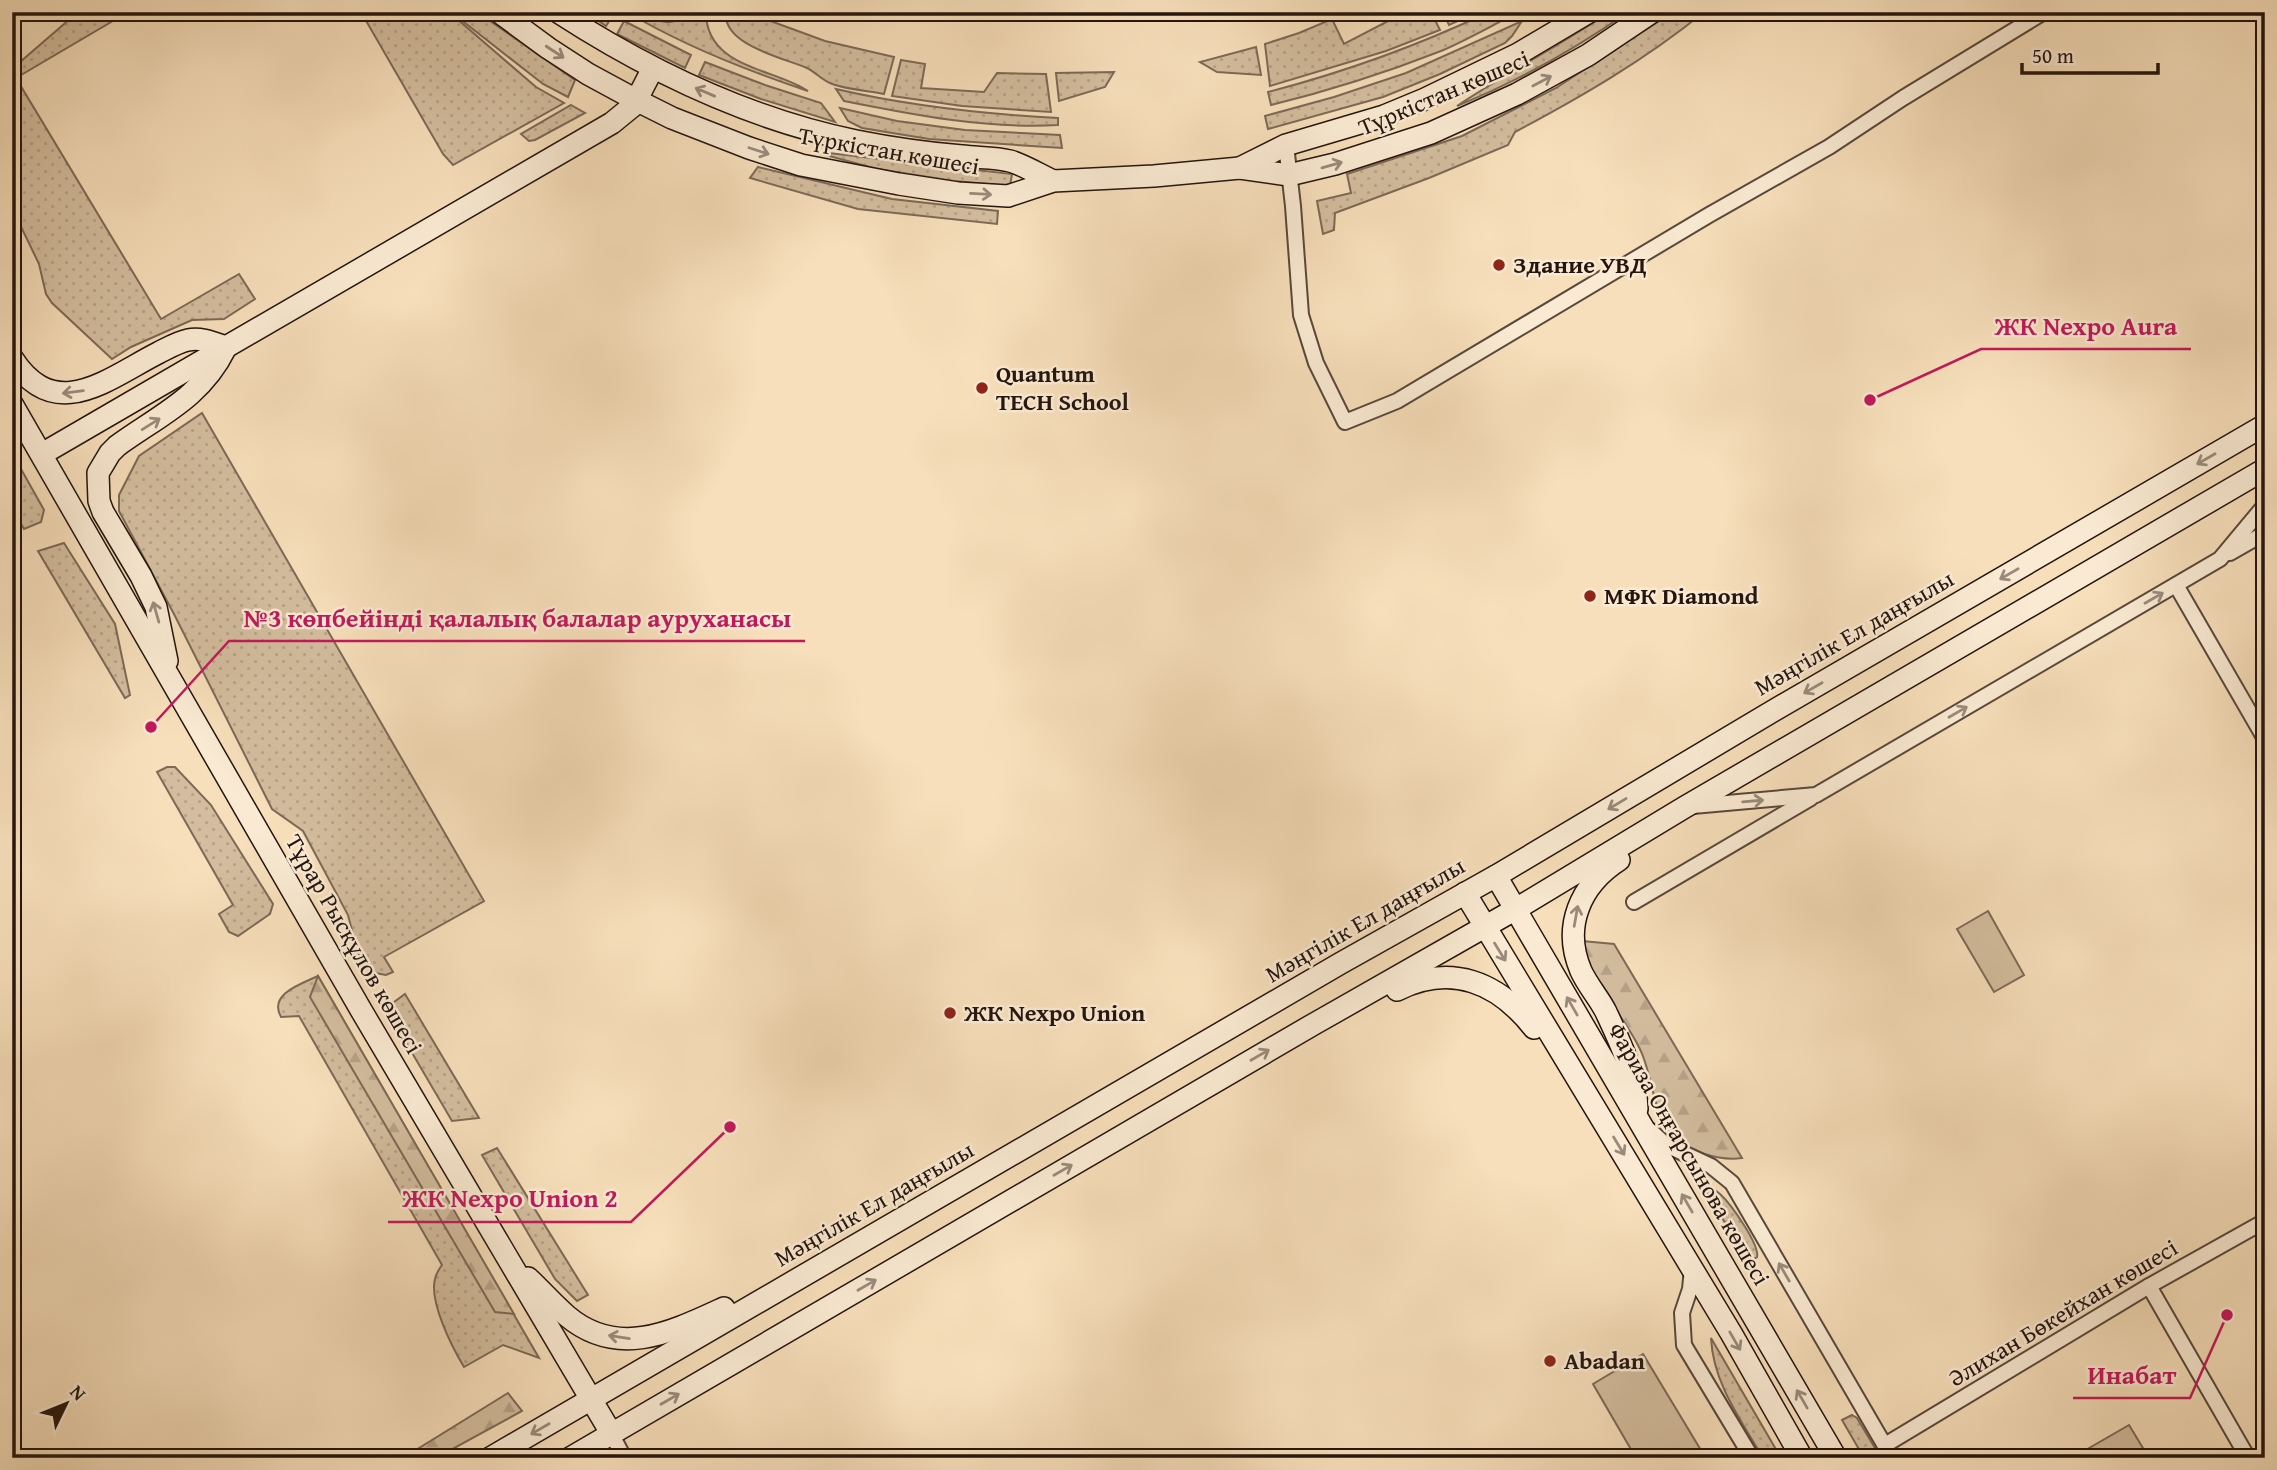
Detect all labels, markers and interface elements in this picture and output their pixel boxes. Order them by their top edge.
scale bar [2022,32,2158,76]
text: 50 m [2032,40,2074,71]
street label: Түркістан көшесі [1353,41,1535,144]
one-way arrow [544,45,564,59]
one-way arrow [1532,74,1552,88]
one-way arrow [695,85,716,98]
street label: Түркістан көшесі [796,117,982,184]
one-way arrow [747,146,769,158]
one-way arrow [1320,158,1342,171]
one-way arrow [970,188,993,201]
place label: Здание УВД [1513,247,1647,282]
marker: Здание УВД [1491,257,1507,273]
callout: ЖК Nexpo Aura [1981,302,2191,349]
text: ЖК Nexpo Aura [1994,306,2178,345]
place label: Quantum TECH School [996,356,1130,419]
marker: Quantum TECH School [974,380,990,396]
one-way arrow [62,385,85,398]
one-way arrow [141,416,160,431]
one-way arrow [2196,452,2216,466]
street label: Мәңгілік Ел даңғылы [1747,561,1960,704]
one-way arrow [2000,567,2020,581]
place label: МФК Diamond [1604,578,1759,613]
marker: МФК Diamond [1582,588,1598,604]
one-way arrow [2143,590,2163,604]
callout: №3 көпбейінді қалалық балалар ауруханасы [229,594,805,641]
text: №3 көпбейінді қалалық балалар ауруханасы [243,598,791,637]
one-way arrow [149,601,162,624]
one-way arrow [1803,681,1823,695]
one-way arrow [1947,705,1967,719]
one-way arrow [1741,794,1763,807]
one-way arrow [1607,797,1627,811]
street label: Тұрар Рысқұлов көшесі [277,827,432,1060]
street label: Мәңгілік Ел даңғылы [1258,848,1471,991]
one-way arrow [1570,905,1583,928]
one-way arrow [1494,941,1508,961]
place label: ЖК Nexpo Union [963,995,1145,1030]
one-way arrow [1565,997,1579,1017]
marker: ЖК Nexpo Union [942,1005,958,1021]
street label: Фариза Оңғарсынова көшесі [1600,1016,1779,1292]
one-way arrow [1249,1048,1269,1062]
street label: Мәңгілік Ел даңғылы [767,1132,980,1275]
one-way arrow [1612,1135,1626,1155]
one-way arrow [1053,1163,1073,1177]
callout: ЖК Nexpo Union 2 [388,1175,631,1222]
text: ЖК Nexpo Union 2 [401,1178,618,1217]
one-way arrow [1680,1193,1694,1213]
street label: Әлихан Бөкейхан көшесі [1941,1230,2184,1395]
one-way arrow [1777,1262,1791,1282]
one-way arrow [856,1278,876,1292]
one-way arrow [608,1330,631,1343]
one-way arrow [1728,1331,1742,1351]
place label: Abadan [1564,1343,1645,1378]
callout: Инабат [2073,1351,2190,1398]
marker: Abadan [1542,1353,1558,1369]
text: Инабат [2088,1355,2177,1394]
north arrow [32,1368,102,1438]
text: N [64,1378,93,1407]
one-way arrow [1795,1389,1809,1409]
one-way arrow [660,1392,680,1406]
one-way arrow [531,1422,551,1436]

